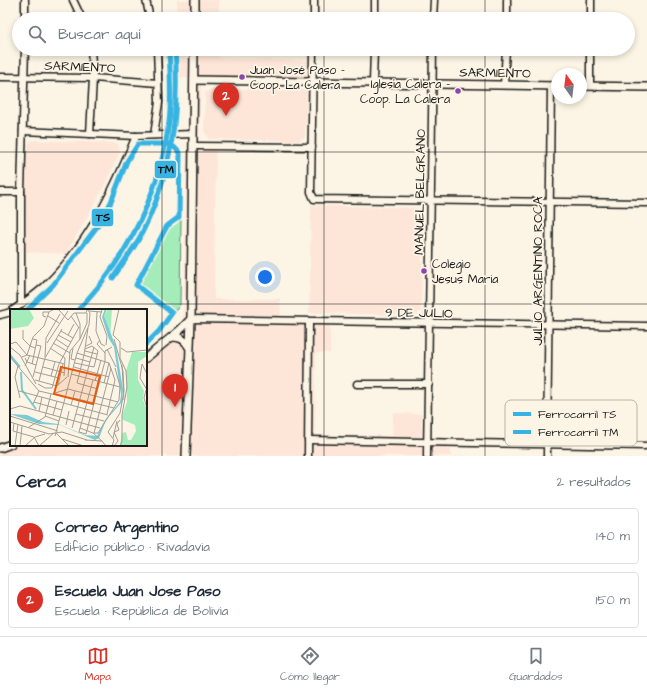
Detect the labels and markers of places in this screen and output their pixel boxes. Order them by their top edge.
place label: Juan José Paso - Coop. La Calera [250,62,345,94]
marker: Juan José Paso - Coop. La Calera [237,72,247,82]
place label: Iglesia Calera - Coop. La Calera [360,76,450,108]
pin: 2 [213,83,239,116]
marker: Iglesia Calera - Coop. La Calera [453,86,463,96]
place label: Colegio Jesus Maria [432,256,498,288]
marker: Colegio Jesus Maria [419,266,429,276]
pin: 1 [162,374,188,407]

